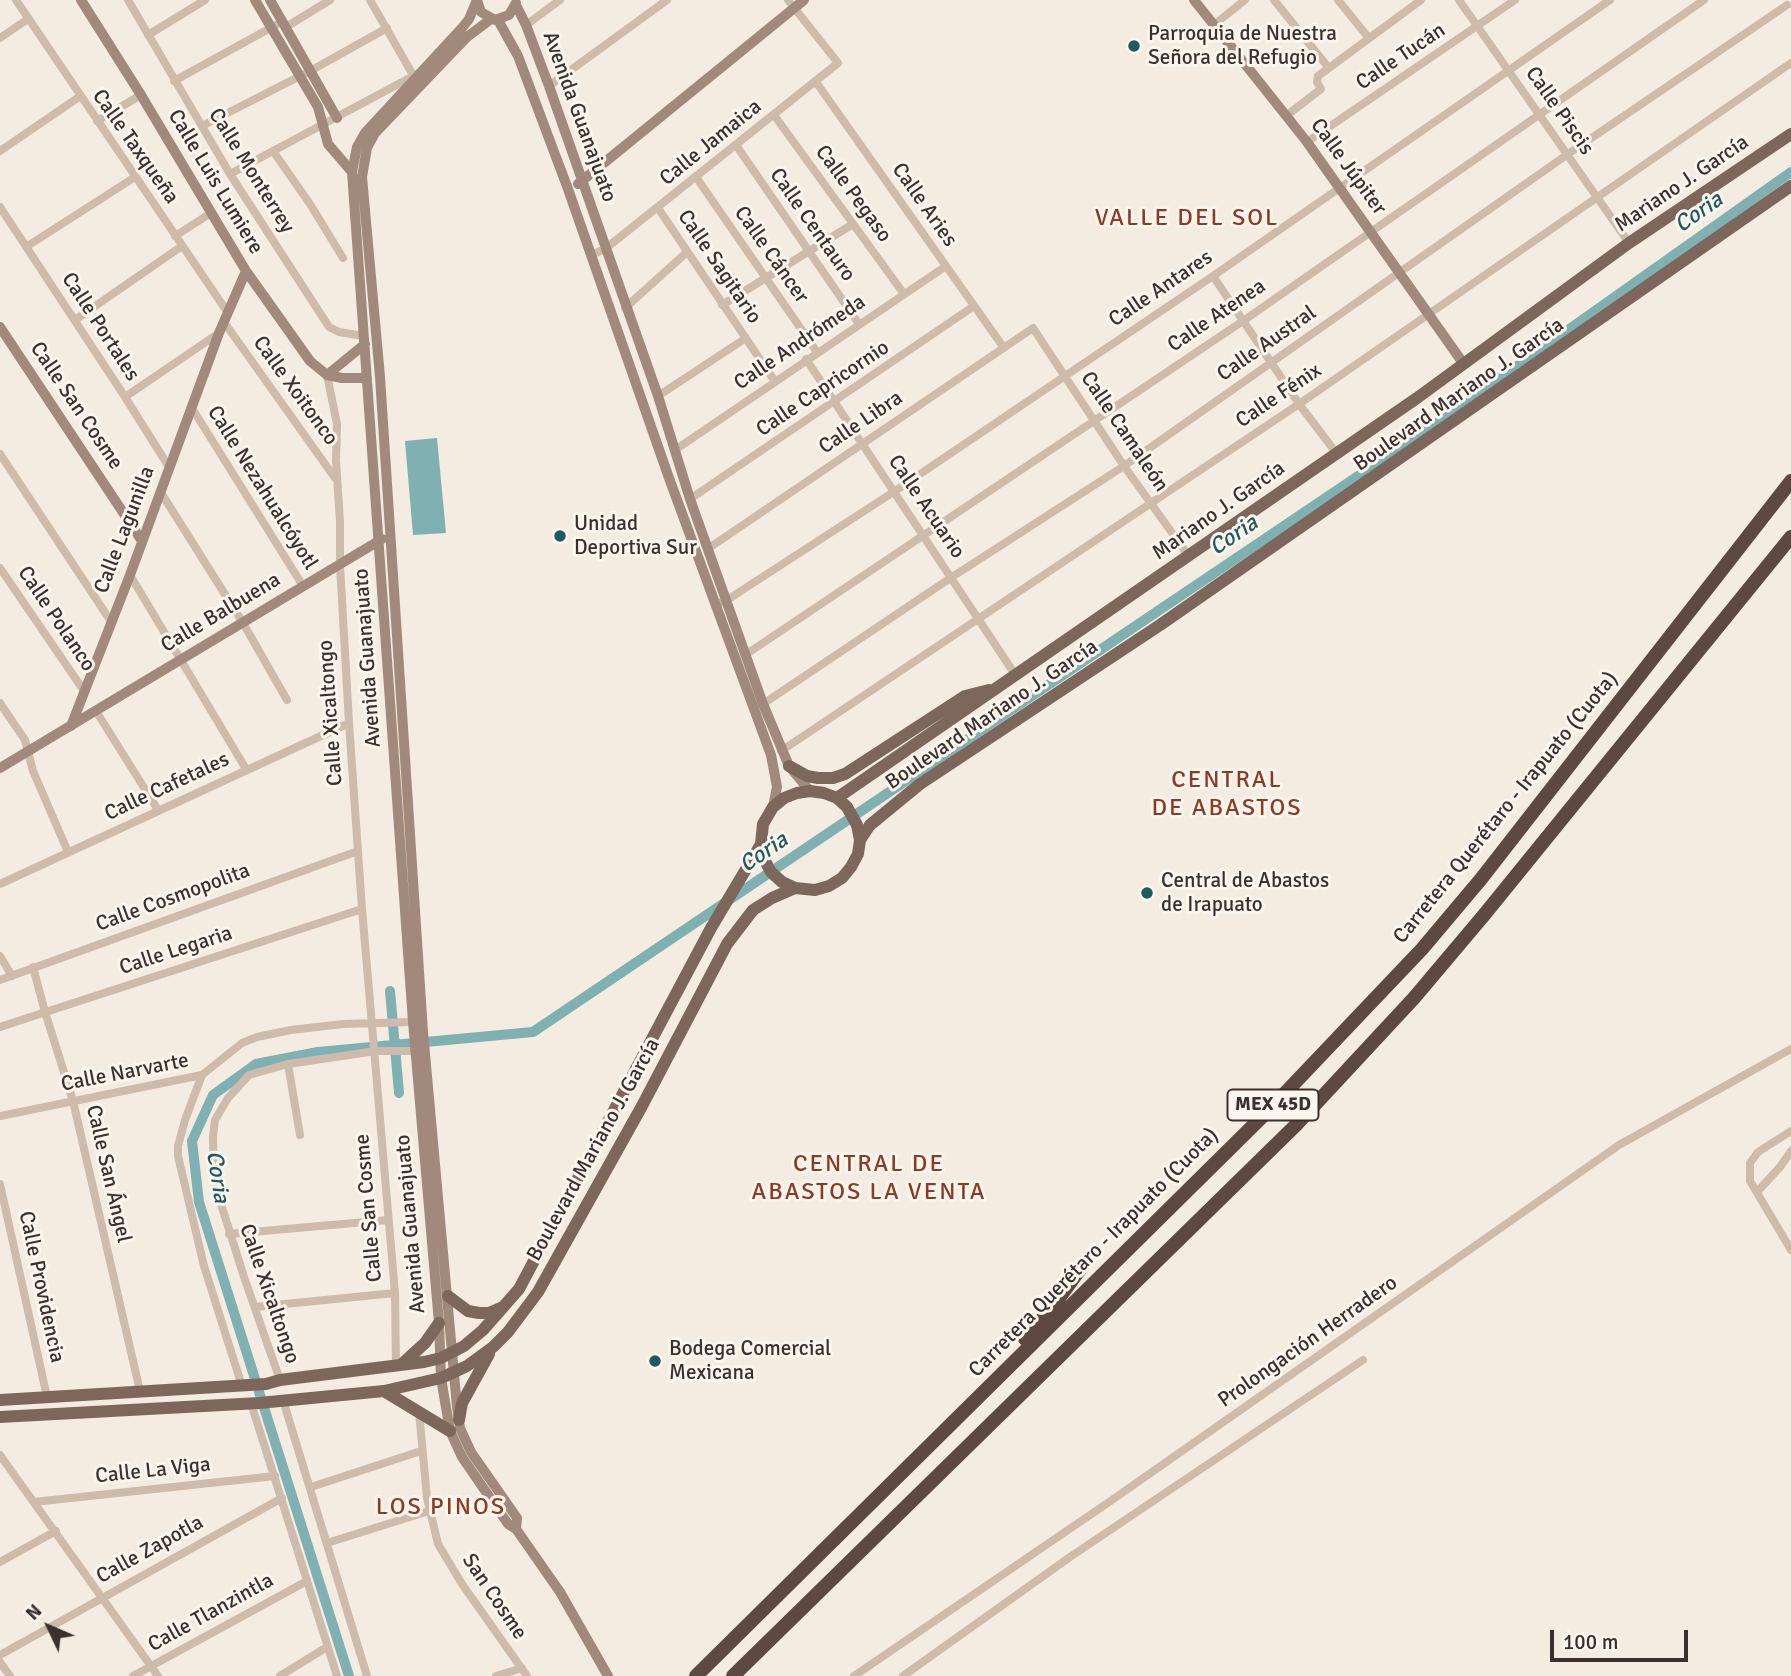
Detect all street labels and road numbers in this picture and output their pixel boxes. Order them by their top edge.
street label: Calle Tucán [1352,18,1450,96]
street label: Avenida Guanajuato [536,28,622,206]
street label: Calle Piscis [1519,62,1599,160]
street label: Calle Taxqueña [86,85,184,209]
street label: Calle Jamaica [655,94,767,192]
street label: Calle Monterrey [203,104,299,238]
street label: Calle Luis Lumiere [162,105,268,259]
street label: Calle Júpiter [1305,114,1391,220]
street label: Mariano J. García [1610,130,1754,238]
street label: Calle Pegaso [809,141,897,247]
street label: Calle Aries [886,158,962,252]
street label: Calle Centauro [764,164,860,286]
street label: Calle Cáncer [728,202,814,308]
street label: Calle Sagitario [672,205,766,329]
street label: Calle Antares [1104,245,1218,333]
street label: Calle Portales [56,268,144,386]
street label: Calle Atenea [1163,274,1271,358]
street label: Calle Andrómeda [730,290,870,396]
street label: Calle Austral [1213,301,1321,387]
street label: Boulevard Mariano J. García [1349,313,1569,477]
street label: Calle Xoitonco [247,331,343,451]
street label: Calle Capricornio [752,335,894,443]
street label: Calle San Cosme [24,337,128,475]
street label: Calle Fénix [1231,358,1327,434]
street label: Calle Camaleón [1075,367,1173,497]
street label: Calle Libra [814,386,908,460]
street label: Calle Nezahualcóyotl [201,401,323,575]
street label: Calle Acuario [882,450,970,564]
street label: Mariano J. García [1148,456,1290,566]
street label: Calle Lagunilla [89,463,161,597]
street label: Calle Polanco [12,562,100,676]
street label: Calle Balbuena [157,567,285,659]
street label: Avenida Guanajuato [349,568,387,748]
street label: Boulevard Mariano J. García [881,634,1103,796]
street label: Calle Xicaltongo [313,639,349,787]
street label: Carretera Querétaro - Irapuato (Cuota) [1388,667,1624,949]
street label: Calle Cafetales [101,747,233,827]
street label: Calle Cosmopolita [92,858,254,938]
street label: Calle Legaria [116,921,236,981]
street label: Boulevard Mariano J. García [522,1034,666,1266]
street label: Calle Narvarte [59,1048,191,1098]
road number: MEX 45D [1228,1090,1318,1120]
street label: Calle San Ángel [80,1103,136,1245]
street label: Carretera Querétaro - Irapuato (Cuota) [964,1123,1224,1383]
street label: Calle San Cosme [350,1133,388,1283]
street label: Avenida Guanajuato [391,1134,431,1314]
street label: Calle Providencia [13,1209,69,1365]
street label: Calle Xicaltongo [233,1221,305,1367]
street label: Prolongación Herradero [1214,1271,1402,1413]
street label: Calle La Viga [94,1452,212,1490]
street label: Calle Zapotla [92,1510,208,1590]
street label: San Cosme [456,1549,532,1645]
street label: Calle Tlanzintla [144,1568,278,1658]

